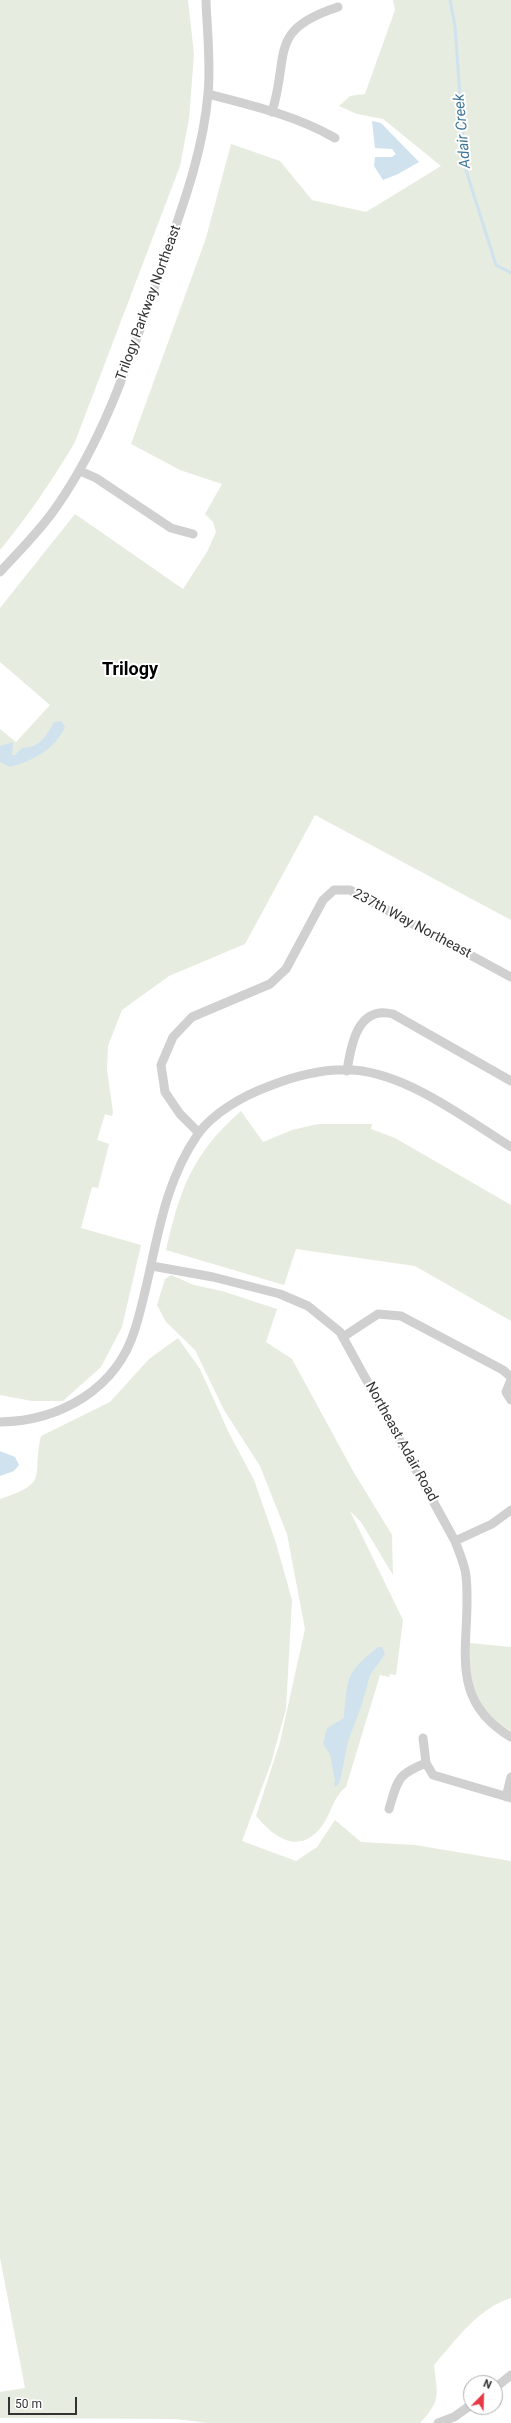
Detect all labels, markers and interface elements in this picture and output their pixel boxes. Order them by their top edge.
water label: Adair Creek [451,93,475,169]
street label: Trilogy Parkway Northeast [113,223,185,383]
district label: Trilogy [102,659,158,681]
street label: 237th Way Northeast [350,886,474,962]
street label: Northeast Adair Road [361,1379,441,1505]
north arrow [463,2375,503,2415]
text: N [481,2377,494,2392]
scale bar [10,2389,79,2415]
text: 50 m [15,2397,42,2411]

